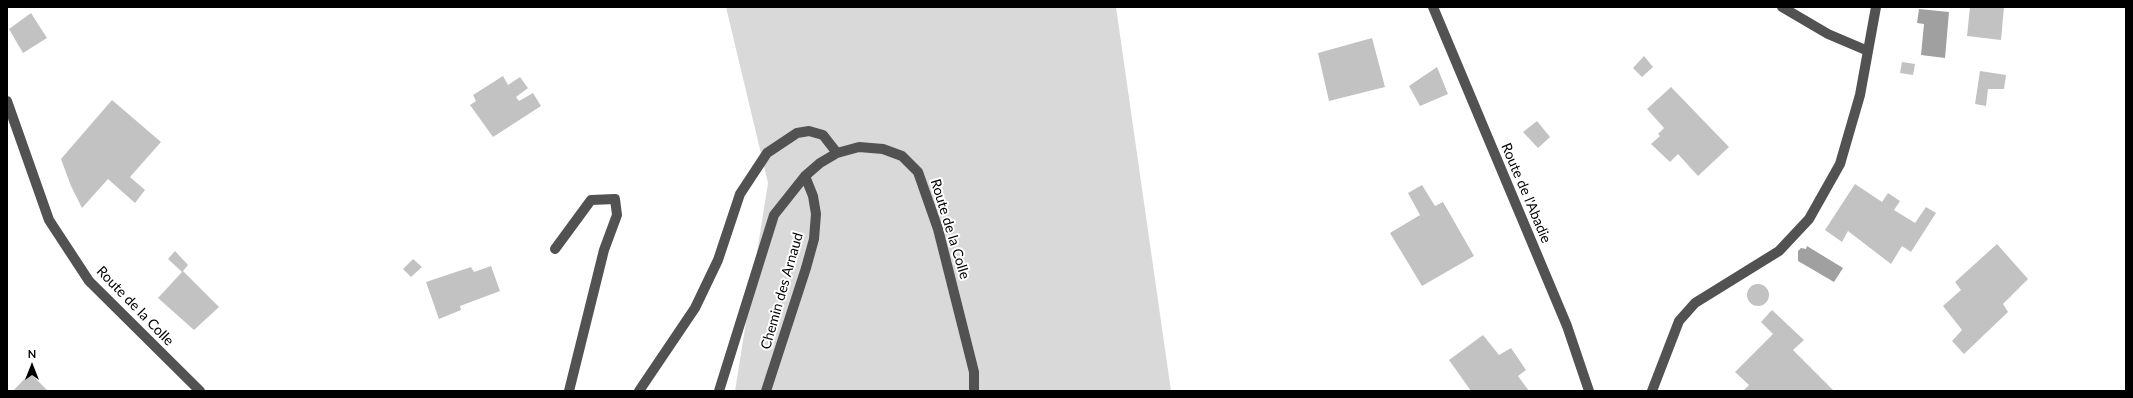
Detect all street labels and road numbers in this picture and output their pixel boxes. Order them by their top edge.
street label: Route de l'Abadie [1497,140,1555,246]
street label: Route de la Colle [927,177,973,281]
street label: Chemin des Arnaud [757,231,807,351]
street label: Route de la Colle [93,263,177,349]

